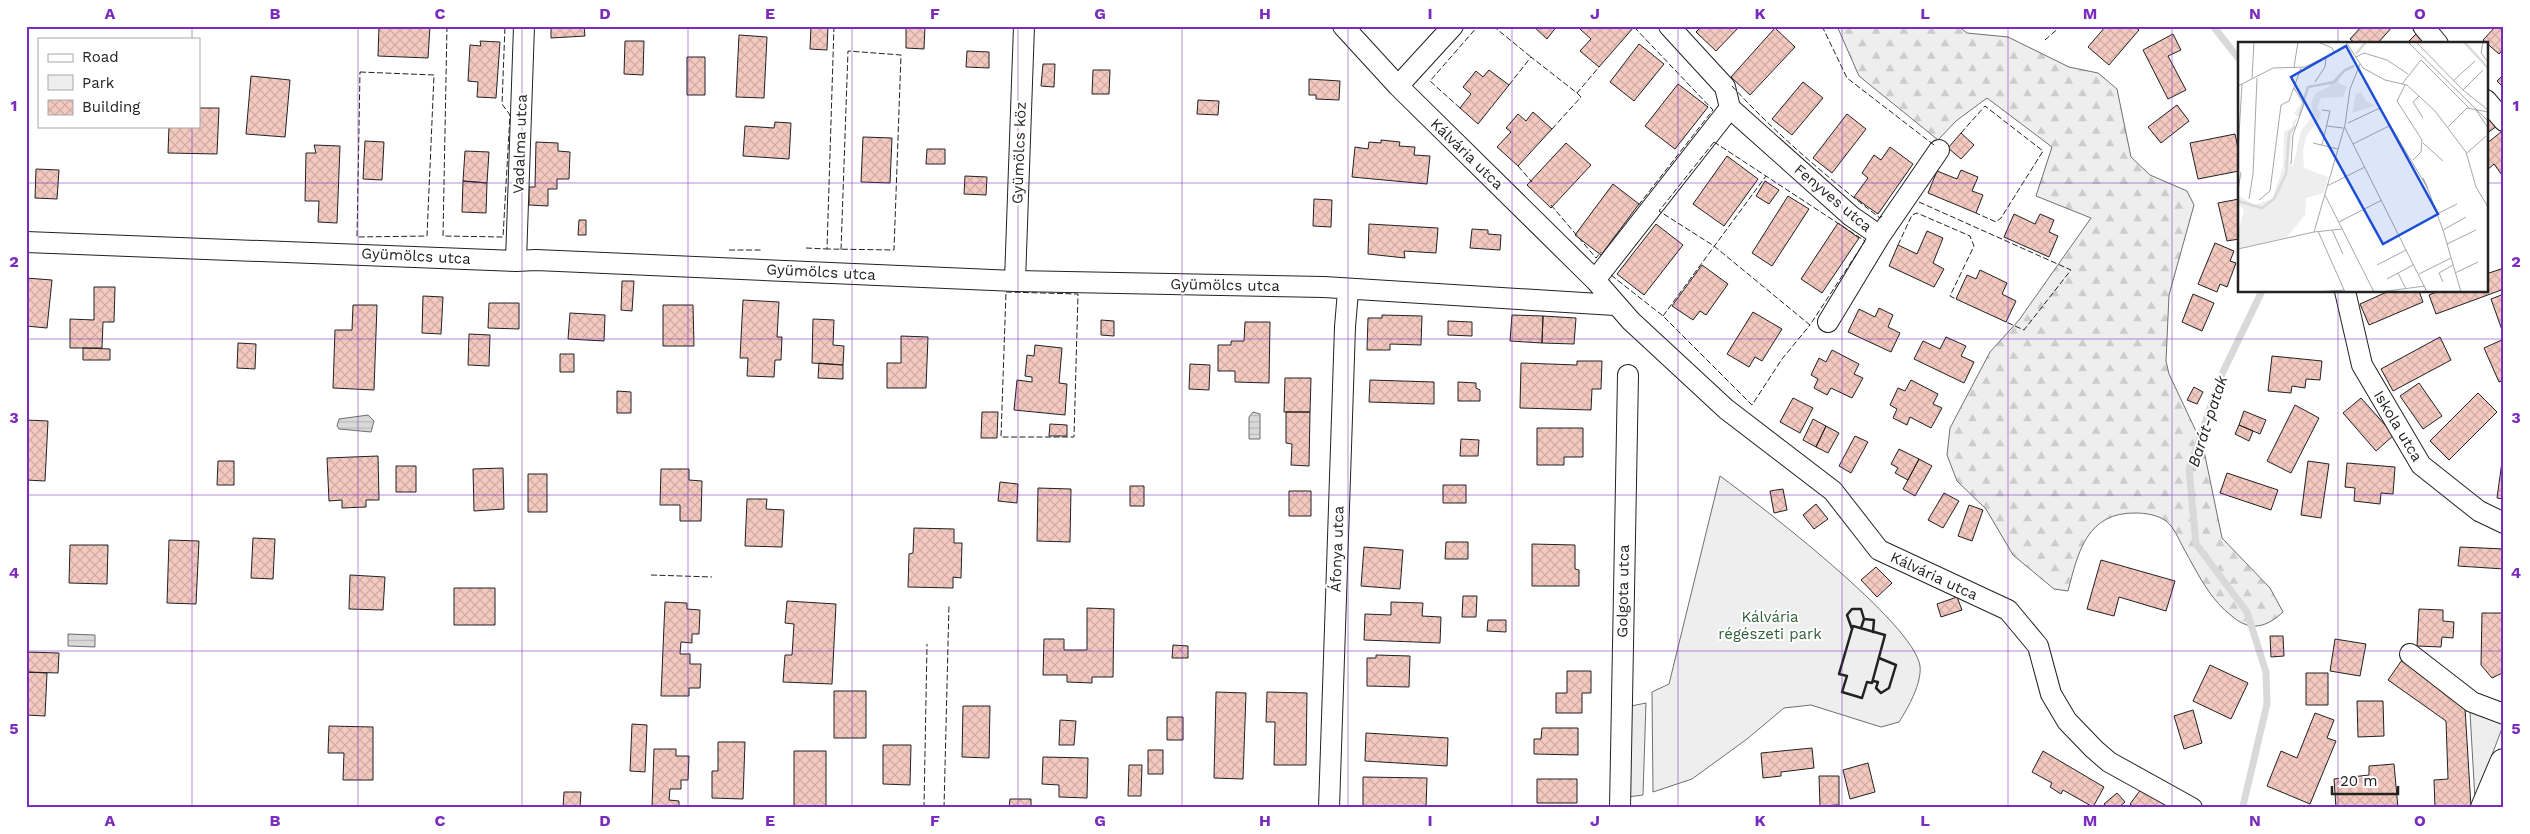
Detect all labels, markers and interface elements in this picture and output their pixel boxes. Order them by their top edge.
text: A [105,4,116,23]
text: B [270,4,281,23]
text: C [435,4,446,23]
text: D [599,4,611,23]
text: E [765,4,775,23]
text: F [930,4,940,23]
text: G [1094,4,1106,23]
text: H [1259,4,1271,23]
text: I [1427,4,1433,23]
text: J [1590,4,1600,23]
text: K [1754,4,1766,23]
text: L [1920,4,1930,23]
text: M [2083,4,2097,23]
text: N [2249,4,2261,23]
text: O [2414,4,2426,23]
legend [38,38,200,128]
inset map [2238,42,2488,292]
text: Road [82,48,119,66]
text: Park [82,74,115,92]
street label: Vadalma utca [509,93,531,194]
text: 1 [11,96,17,115]
text: 1 [2513,96,2519,115]
text: Building [82,98,140,116]
street label: Gyümölcs köz [1008,102,1030,204]
street label: Kálvária utca [1427,115,1508,194]
street label: Fenyves utca [1791,160,1876,236]
street label: Gyümölcs utca [361,244,472,268]
text: 2 [9,252,19,271]
text: 2 [2511,252,2521,271]
street label: Gyümölcs utca [766,260,877,284]
street label: Gyümölcs utca [1170,275,1280,295]
water label: Barát-patak [2184,372,2232,469]
street label: Iskola utca [2370,387,2427,465]
text: 3 [9,408,19,427]
text: 3 [2511,408,2521,427]
street label: Áfonya utca [1326,505,1348,593]
street label: Golgota utca [1613,544,1633,638]
street label: Kálvária utca [1887,548,1981,604]
text: 4 [9,563,19,582]
text: 4 [2511,563,2521,582]
park label: Kálvária régészeti park [1718,608,1822,643]
text: 5 [9,719,19,738]
text: 5 [2511,719,2521,738]
scale bar [2332,764,2399,796]
text: 20 m [2340,772,2378,790]
text: A [105,811,116,830]
text: B [270,811,281,830]
text: C [435,811,446,830]
text: D [599,811,611,830]
text: E [765,811,775,830]
text: F [930,811,940,830]
text: G [1094,811,1106,830]
text: H [1259,811,1271,830]
text: I [1427,811,1433,830]
text: J [1590,811,1600,830]
text: K [1754,811,1766,830]
text: L [1920,811,1930,830]
text: M [2083,811,2097,830]
text: N [2249,811,2261,830]
text: O [2414,811,2426,830]

